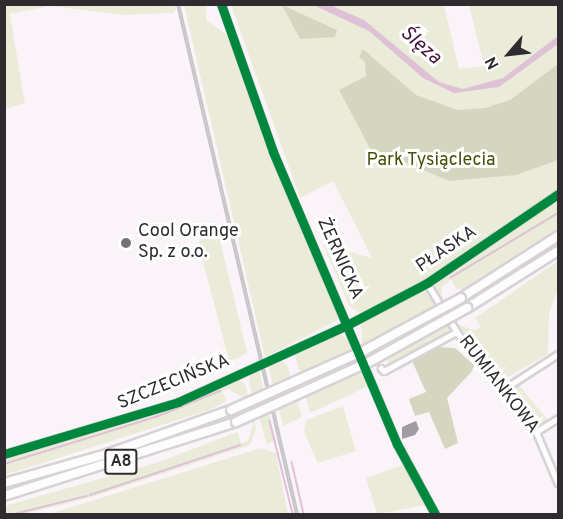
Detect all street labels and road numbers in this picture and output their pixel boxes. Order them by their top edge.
street label: ŻERNICKA [311,215,367,303]
street label: PŁASKA [413,222,481,278]
street label: RUMIANKOWA [453,332,543,438]
street label: SZCZECIŃSKA [115,351,233,415]
road number: A8 [103,449,139,475]

